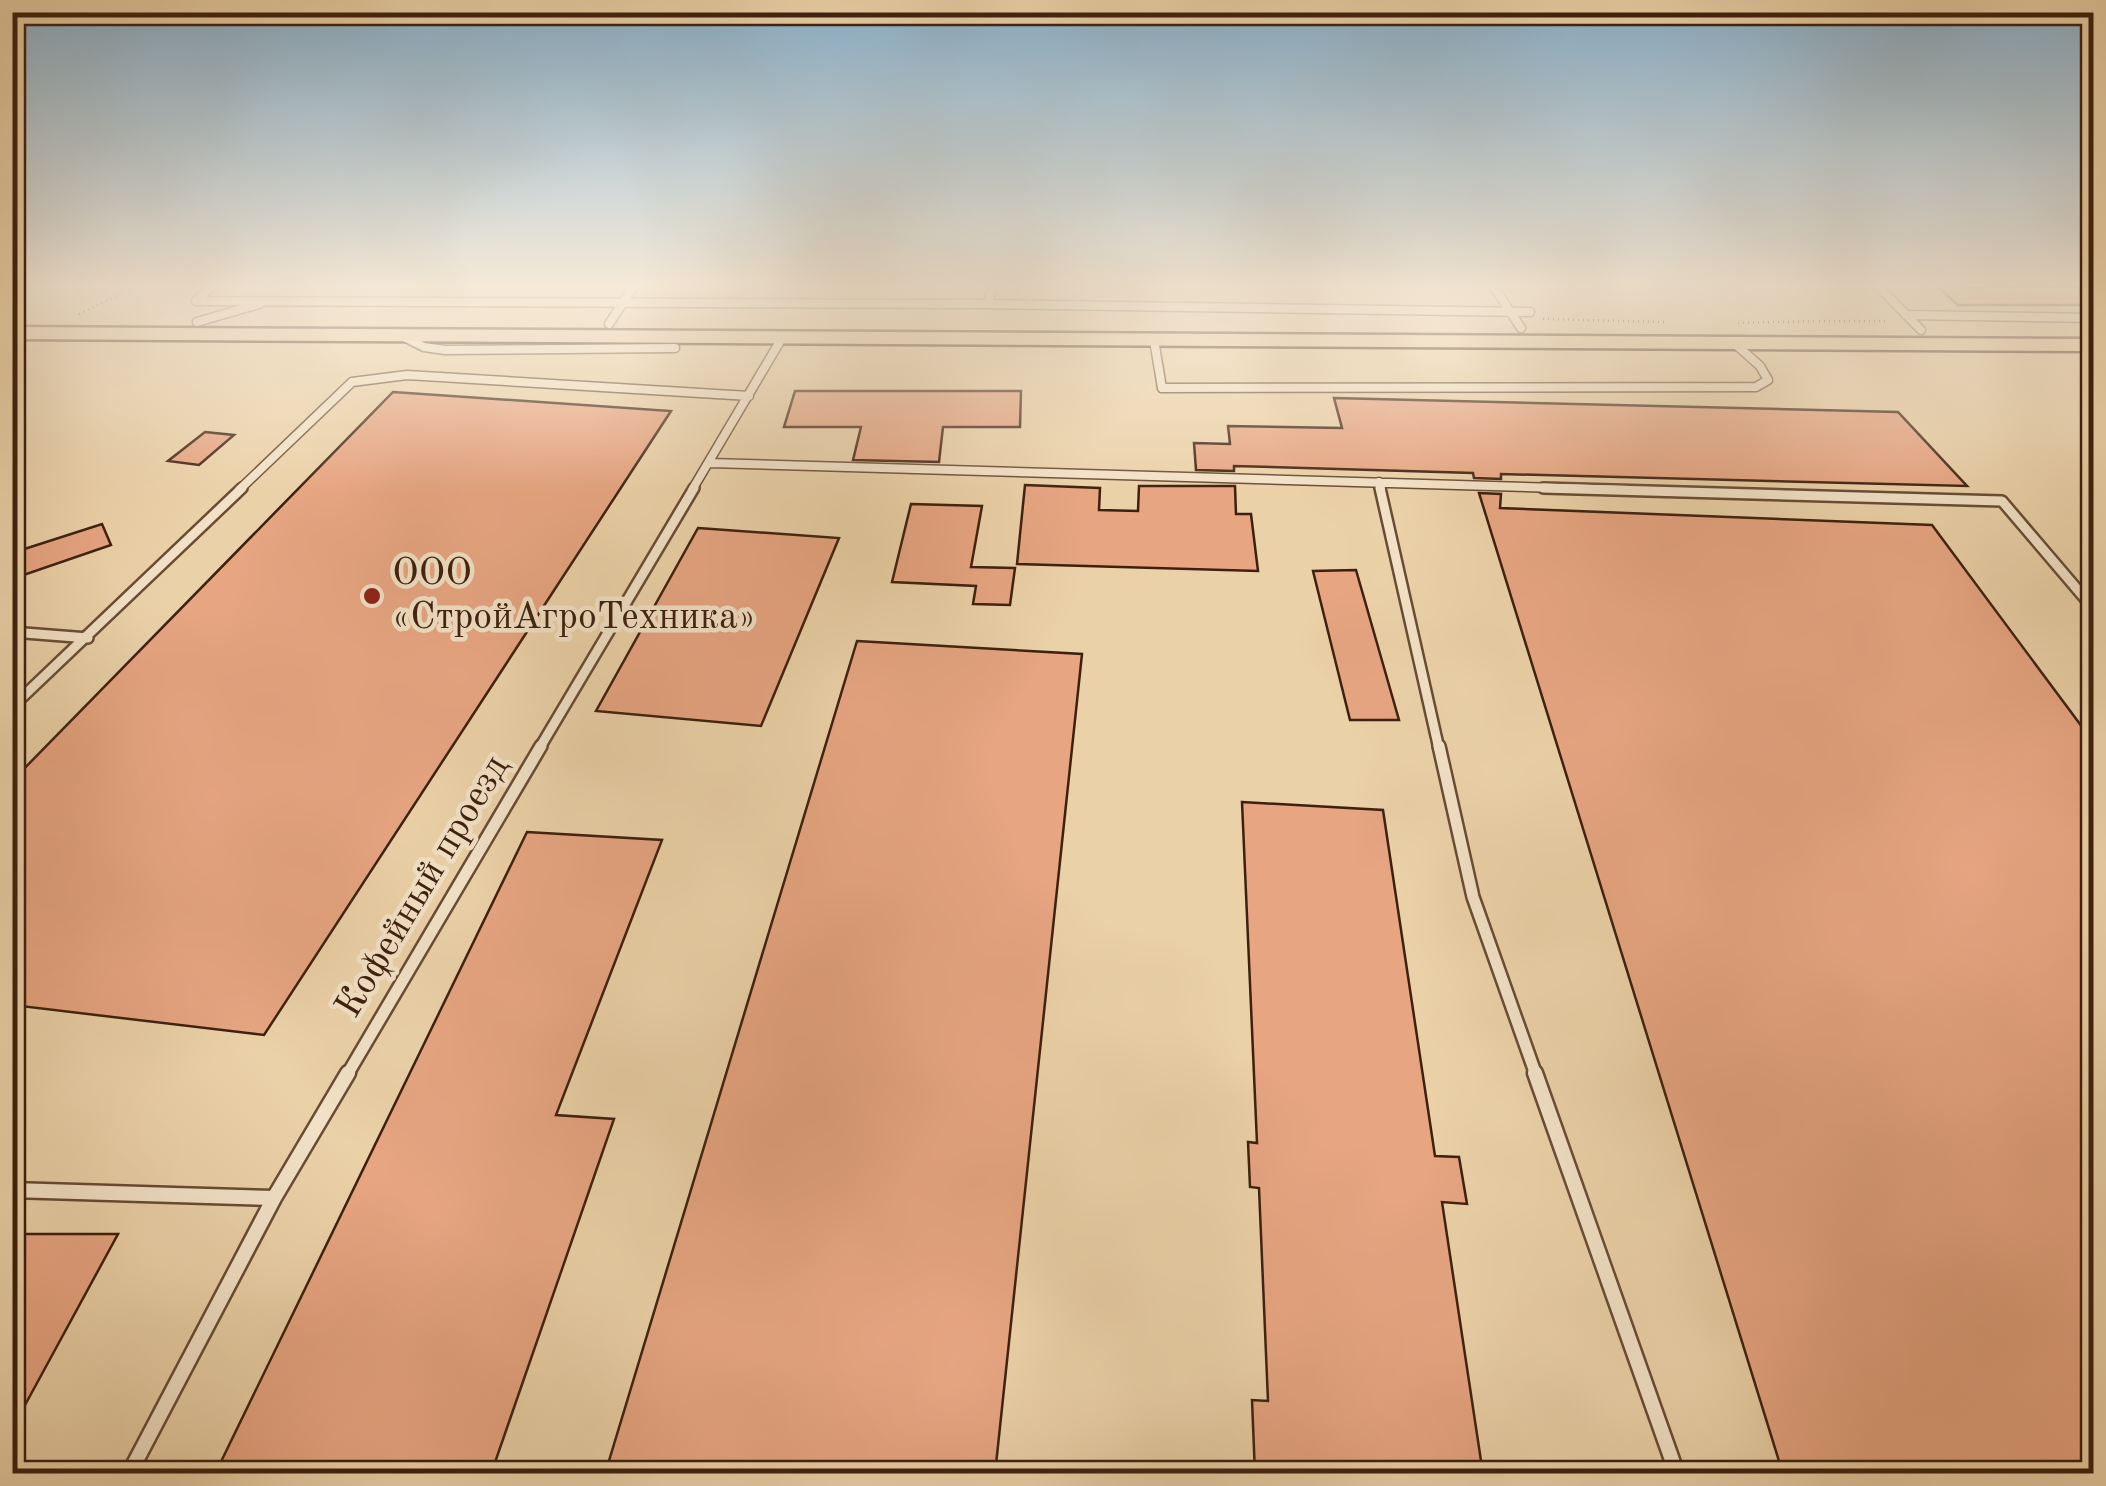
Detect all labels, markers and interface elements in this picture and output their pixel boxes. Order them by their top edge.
place label: ООО «СтройАгроТехника» [392,555,756,637]
marker: ООО «СтройАгроТехника» [361,585,383,607]
street label: Кофейный проезд [330,749,516,1025]

